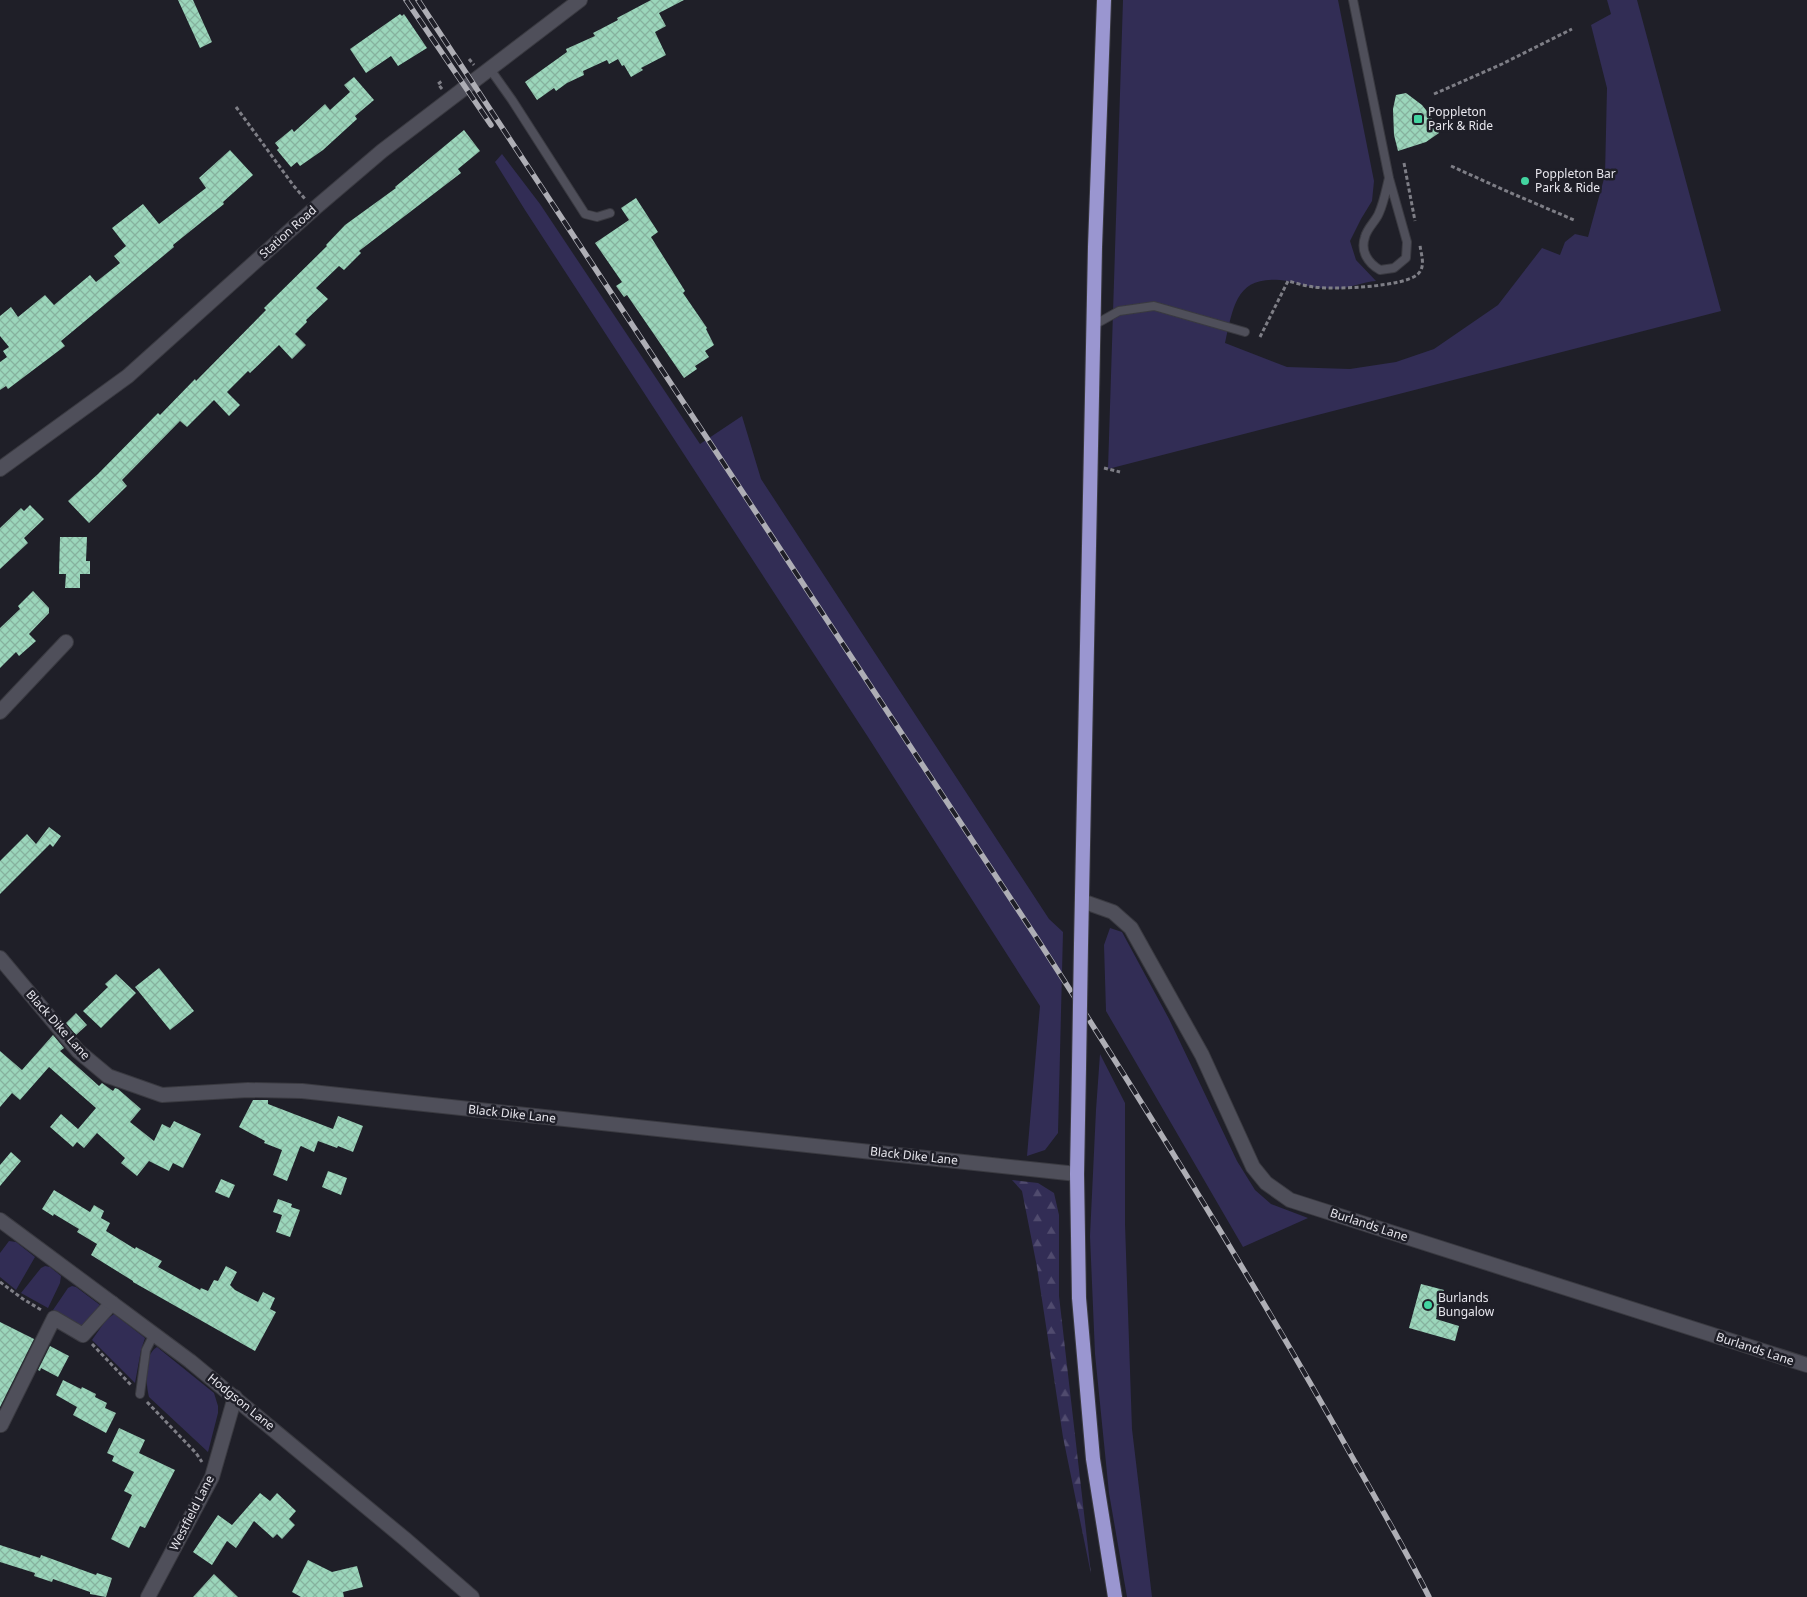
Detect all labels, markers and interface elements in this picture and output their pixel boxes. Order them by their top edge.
place label: Poppleton Park & Ride [1428,103,1493,134]
marker: Poppleton Park & Ride [1412,113,1424,125]
place label: Poppleton Bar Park & Ride [1535,165,1616,196]
marker: Poppleton Bar Park & Ride [1519,175,1531,187]
street label: Station Road [255,201,320,262]
street label: Black Dike Lane [23,986,94,1063]
street label: Black Dike Lane [467,1100,557,1127]
street label: Black Dike Lane [869,1142,959,1169]
street label: Burlands Lane [1328,1204,1410,1245]
place label: Burlands Bungalow [1438,1289,1495,1320]
marker: Burlands Bungalow [1422,1299,1434,1311]
street label: Burlands Lane [1714,1328,1796,1369]
street label: Hodgson Lane [204,1369,279,1434]
street label: Westfield Lane [165,1472,218,1553]

